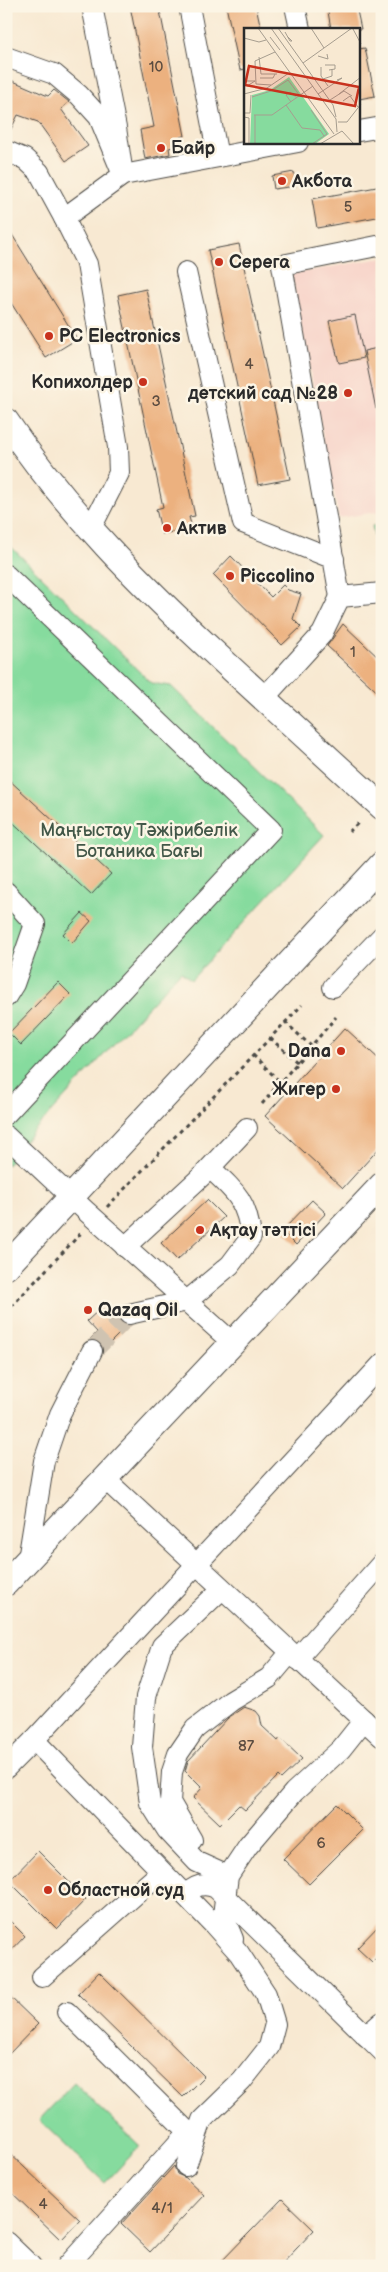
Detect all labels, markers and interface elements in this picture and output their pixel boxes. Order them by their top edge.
inset map [244,28,360,144]
house number: 10 [149,58,163,77]
place label: Байр [171,138,216,159]
marker: Байр [155,142,167,154]
place label: Акбота [291,171,352,192]
marker: Акбота [276,175,288,187]
house number: 5 [344,198,352,217]
place label: Cерега [229,252,290,273]
marker: Cерега [213,256,225,268]
place label: PC Electronics [59,326,181,347]
marker: PC Electronics [43,330,55,342]
house number: 4 [244,355,254,374]
place label: Копихолдер [31,372,133,393]
marker: Копихолдер [137,376,149,388]
place label: детский сад №28 [187,383,338,404]
marker: детский сад №28 [342,387,354,399]
house number: 3 [151,392,161,411]
place label: Актив [176,518,227,539]
marker: Актив [161,522,173,534]
place label: Piccolino [240,566,315,587]
marker: Piccolino [224,570,236,582]
house number: 1 [350,643,356,662]
park label: Маңғыстау Тәжірибелік Ботаника Бағы [40,820,238,862]
place label: Dana [288,1041,331,1062]
marker: Dana [335,1045,347,1057]
place label: Жигер [272,1079,326,1100]
marker: Жигер [330,1083,342,1095]
place label: Ақтау тәттісі [209,1220,316,1241]
marker: Ақтау тәттісі [194,1224,206,1236]
place label: Qazaq Oil [98,1300,178,1321]
marker: Qazaq Oil [82,1304,94,1316]
house number: 87 [238,1737,255,1756]
house number: 6 [316,1834,326,1853]
place label: Областной суд [58,1880,184,1901]
marker: Областной суд [42,1884,54,1896]
house number: 4 [38,2195,48,2214]
house number: 4/1 [151,2199,173,2218]

